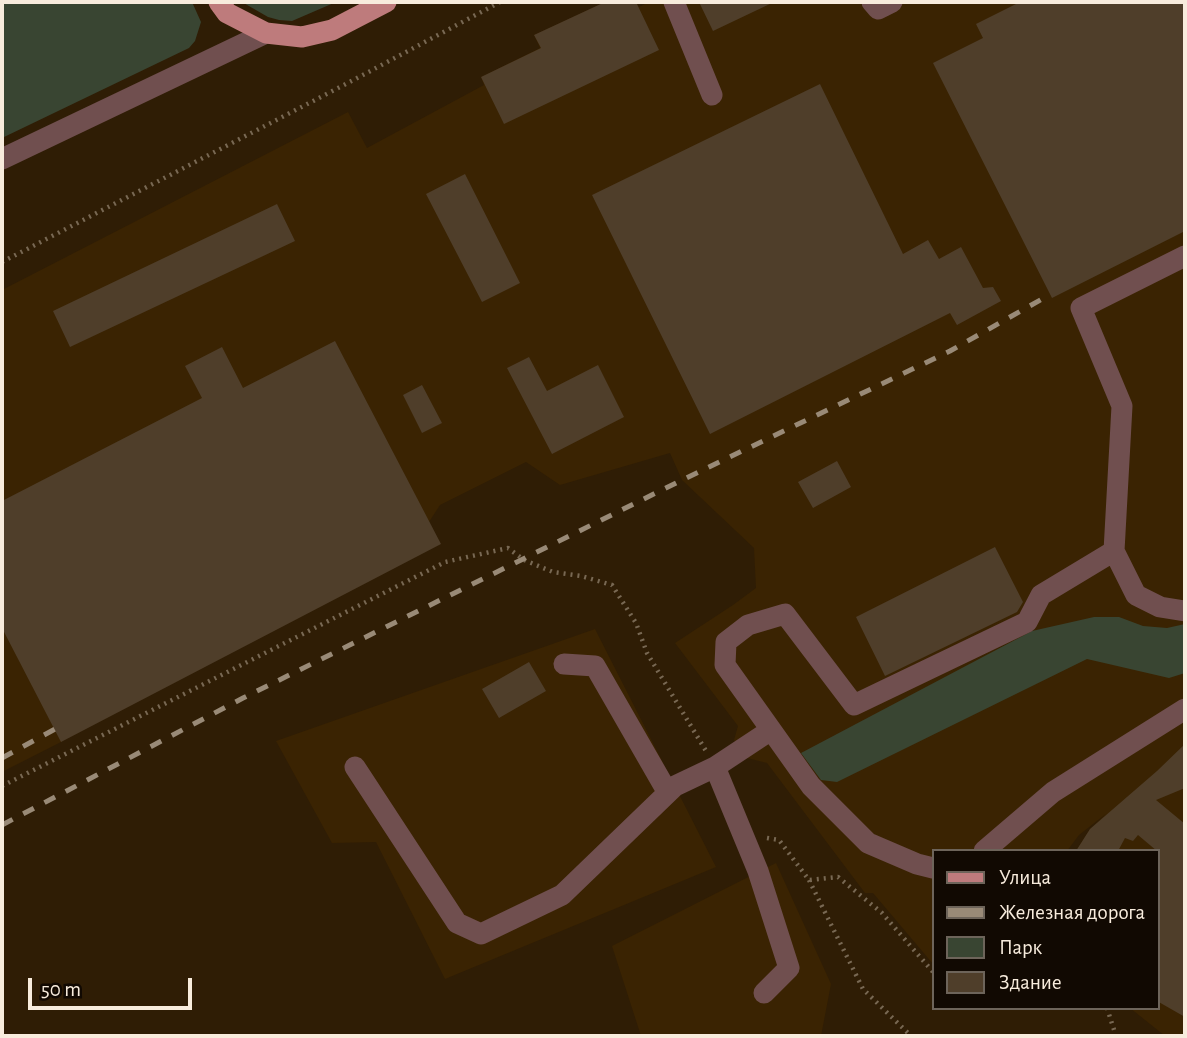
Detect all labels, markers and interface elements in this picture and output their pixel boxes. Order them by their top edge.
legend [932,849,1159,1010]
text: Улица [999,867,1051,888]
text: Железная дорога [999,902,1145,923]
text: Парк [999,937,1042,958]
scale bar [32,964,196,1008]
text: Здание [999,972,1062,993]
text: 50 m [41,979,81,1000]

